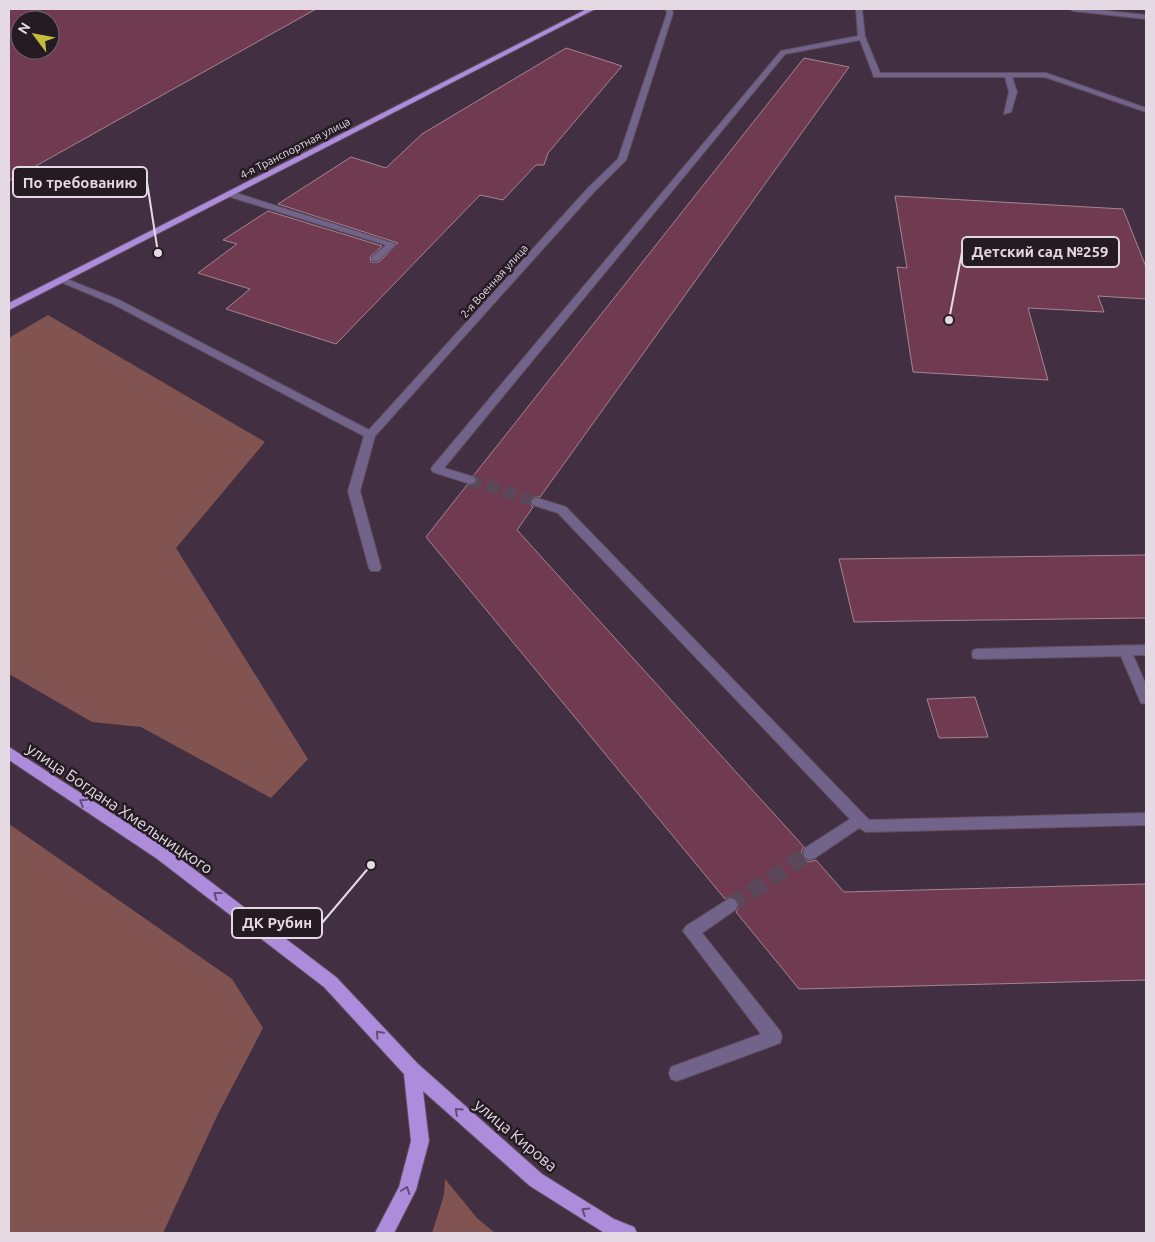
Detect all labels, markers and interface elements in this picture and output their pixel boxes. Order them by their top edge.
north arrow [10,10,60,60]
text: N [14,19,34,37]
street label: 4-я Транспортная улица [238,115,352,181]
callout: По требованию [13,167,147,197]
text: По требованию [23,174,137,191]
callout: Детский сад №259 [962,237,1119,267]
street label: 2-я Военная улица [458,242,530,320]
text: Детский сад №259 [972,243,1108,260]
street label: улица Богдана Хмельницкого [24,739,216,877]
one-way arrow [80,799,89,808]
one-way arrow [213,892,222,901]
callout: ДК Рубин [232,908,322,938]
text: ДК Рубин [242,914,312,931]
one-way arrow [376,1031,385,1040]
street label: улица Кирова [471,1095,561,1175]
one-way arrow [455,1108,464,1116]
one-way arrow [400,1186,410,1195]
one-way arrow [582,1208,591,1217]

